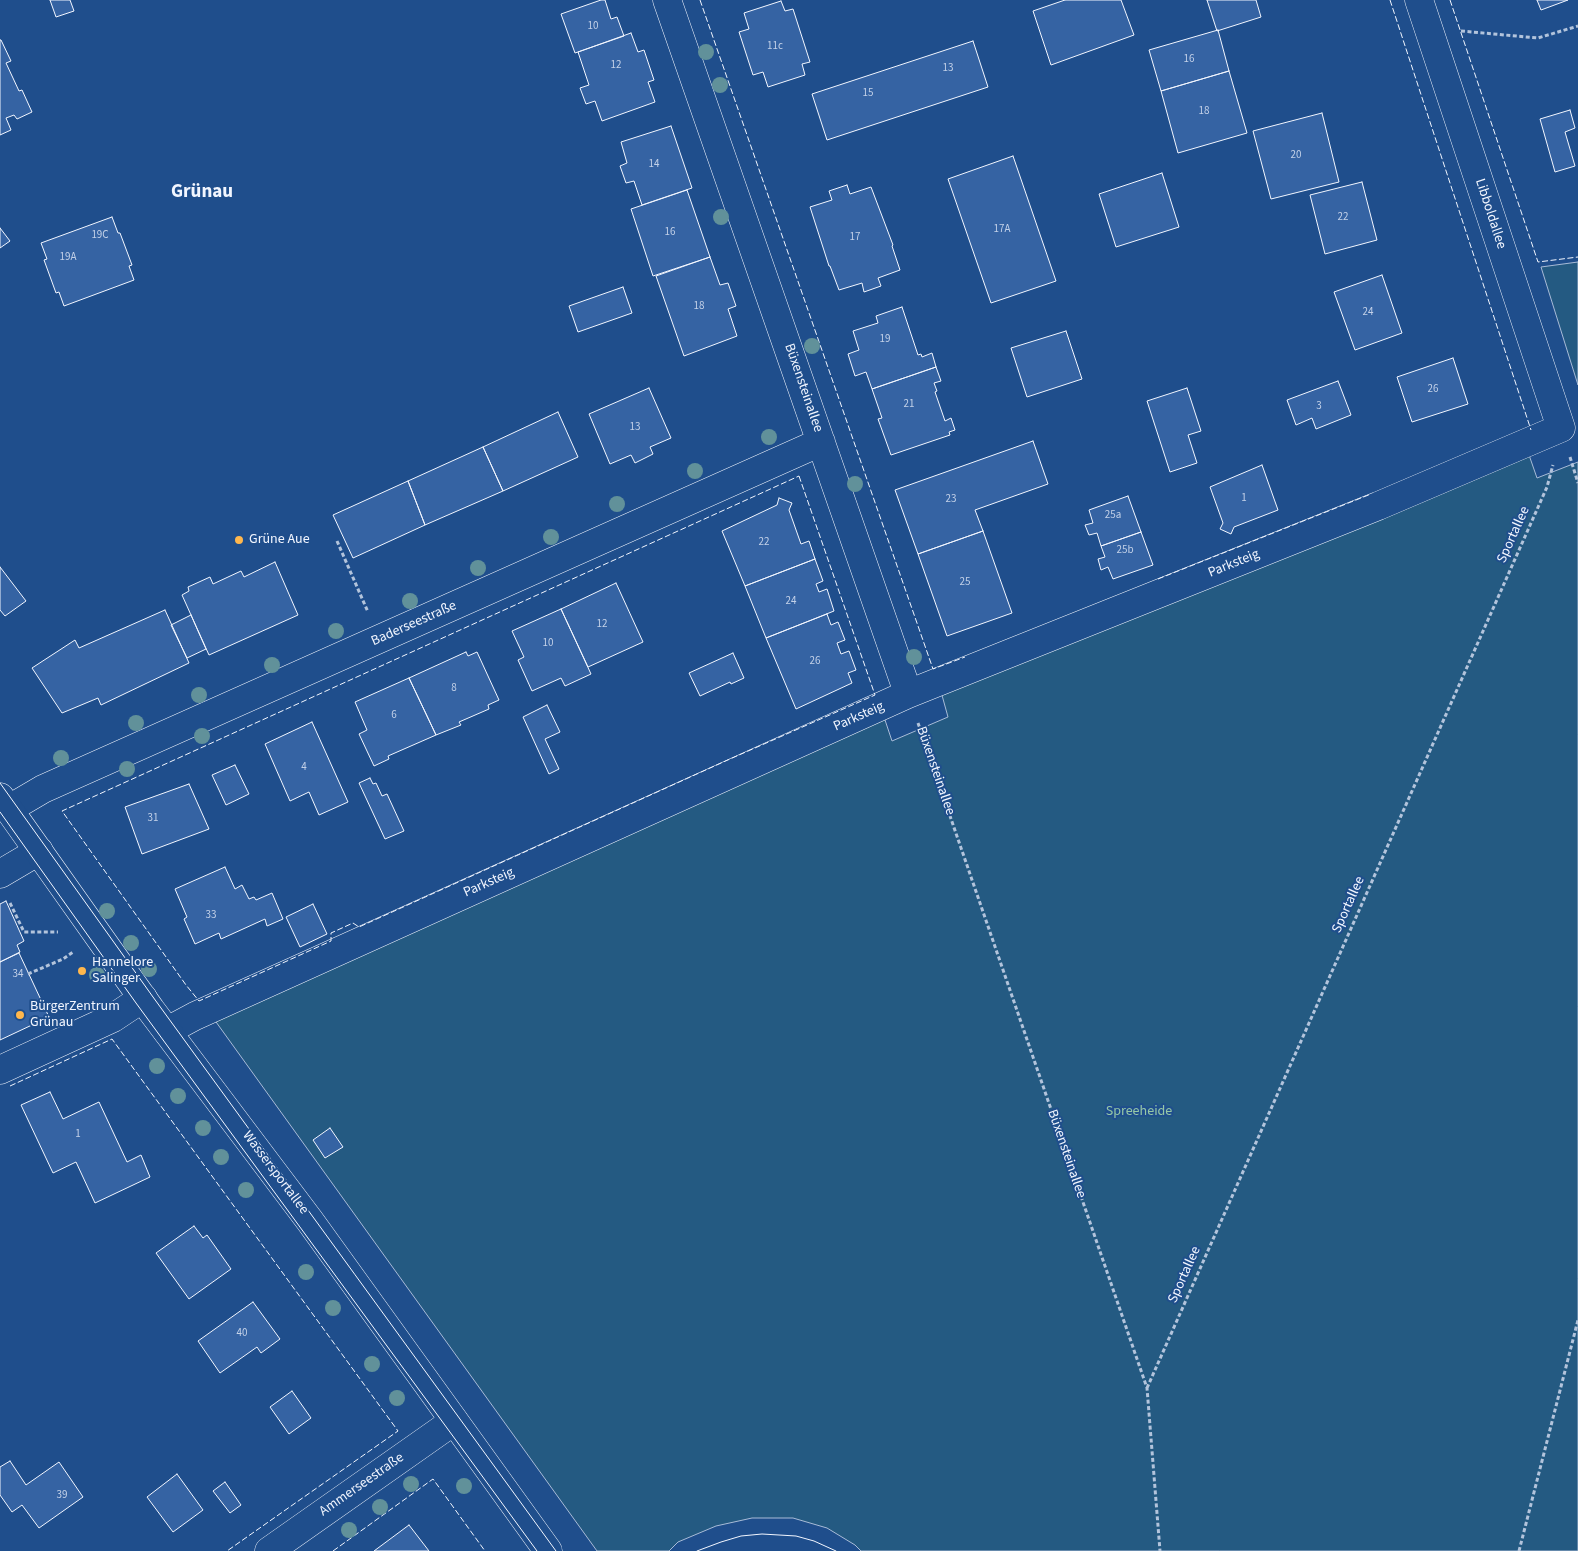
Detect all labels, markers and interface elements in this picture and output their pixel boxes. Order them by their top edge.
house number: 10 [588,20,598,34]
house number: 11c [767,40,783,54]
house number: 16 [1184,53,1194,67]
house number: 12 [611,59,621,73]
house number: 13 [943,62,953,76]
house number: 15 [863,87,873,101]
house number: 18 [1199,105,1209,119]
house number: 20 [1291,149,1301,163]
house number: 14 [649,158,659,172]
street label: Libboldallee [1471,177,1509,251]
district label: Grünau [171,182,233,204]
house number: 22 [1338,211,1348,225]
house number: 17A [994,223,1010,237]
house number: 16 [665,226,675,240]
house number: 19C [91,229,109,243]
house number: 17 [850,231,860,245]
house number: 19A [60,251,76,265]
house number: 18 [694,300,704,314]
house number: 24 [1363,306,1373,320]
house number: 19 [880,333,890,347]
street label: Büxensteinallee [780,341,826,435]
house number: 26 [1428,383,1438,397]
house number: 21 [904,398,914,412]
house number: 3 [1316,400,1322,414]
house number: 13 [630,421,640,435]
house number: 1 [1241,492,1247,506]
house number: 23 [946,493,956,507]
street label: Sportallee [1494,504,1534,566]
house number: 25a [1105,509,1121,523]
place label: Grüne Aue [249,532,310,548]
marker: Grüne Aue [233,534,245,546]
house number: 22 [759,536,769,550]
house number: 25b [1116,544,1134,558]
street label: Parksteig [1206,546,1262,582]
house number: 25 [960,576,970,590]
house number: 24 [786,595,796,609]
street label: Baderseestraße [369,598,459,650]
house number: 12 [597,618,607,632]
house number: 10 [543,637,553,651]
house number: 26 [810,655,820,669]
house number: 8 [451,682,457,696]
street label: Parksteig [831,698,887,736]
house number: 6 [391,709,397,723]
street label: Büxensteinallee [912,724,958,818]
house number: 4 [301,761,307,775]
house number: 31 [148,812,158,826]
street label: Parksteig [461,864,517,902]
street label: Sportallee [1329,874,1369,936]
house number: 33 [206,909,216,923]
place label: Hannelore Salinger [92,955,153,988]
marker: Hannelore Salinger [76,965,88,977]
house number: 34 [13,968,23,982]
place label: BürgerZentrum Grünau [30,999,120,1032]
marker: BürgerZentrum Grünau [14,1009,26,1021]
park label: Spreeheide [1106,1104,1172,1120]
street label: Büxensteinallee [1043,1107,1089,1201]
house number: 1 [75,1128,81,1142]
street label: Wassersportallee [238,1128,312,1218]
street label: Sportallee [1165,1244,1205,1306]
house number: 40 [237,1327,247,1341]
street label: Ammerseestraße [317,1450,407,1520]
house number: 39 [57,1489,67,1503]

